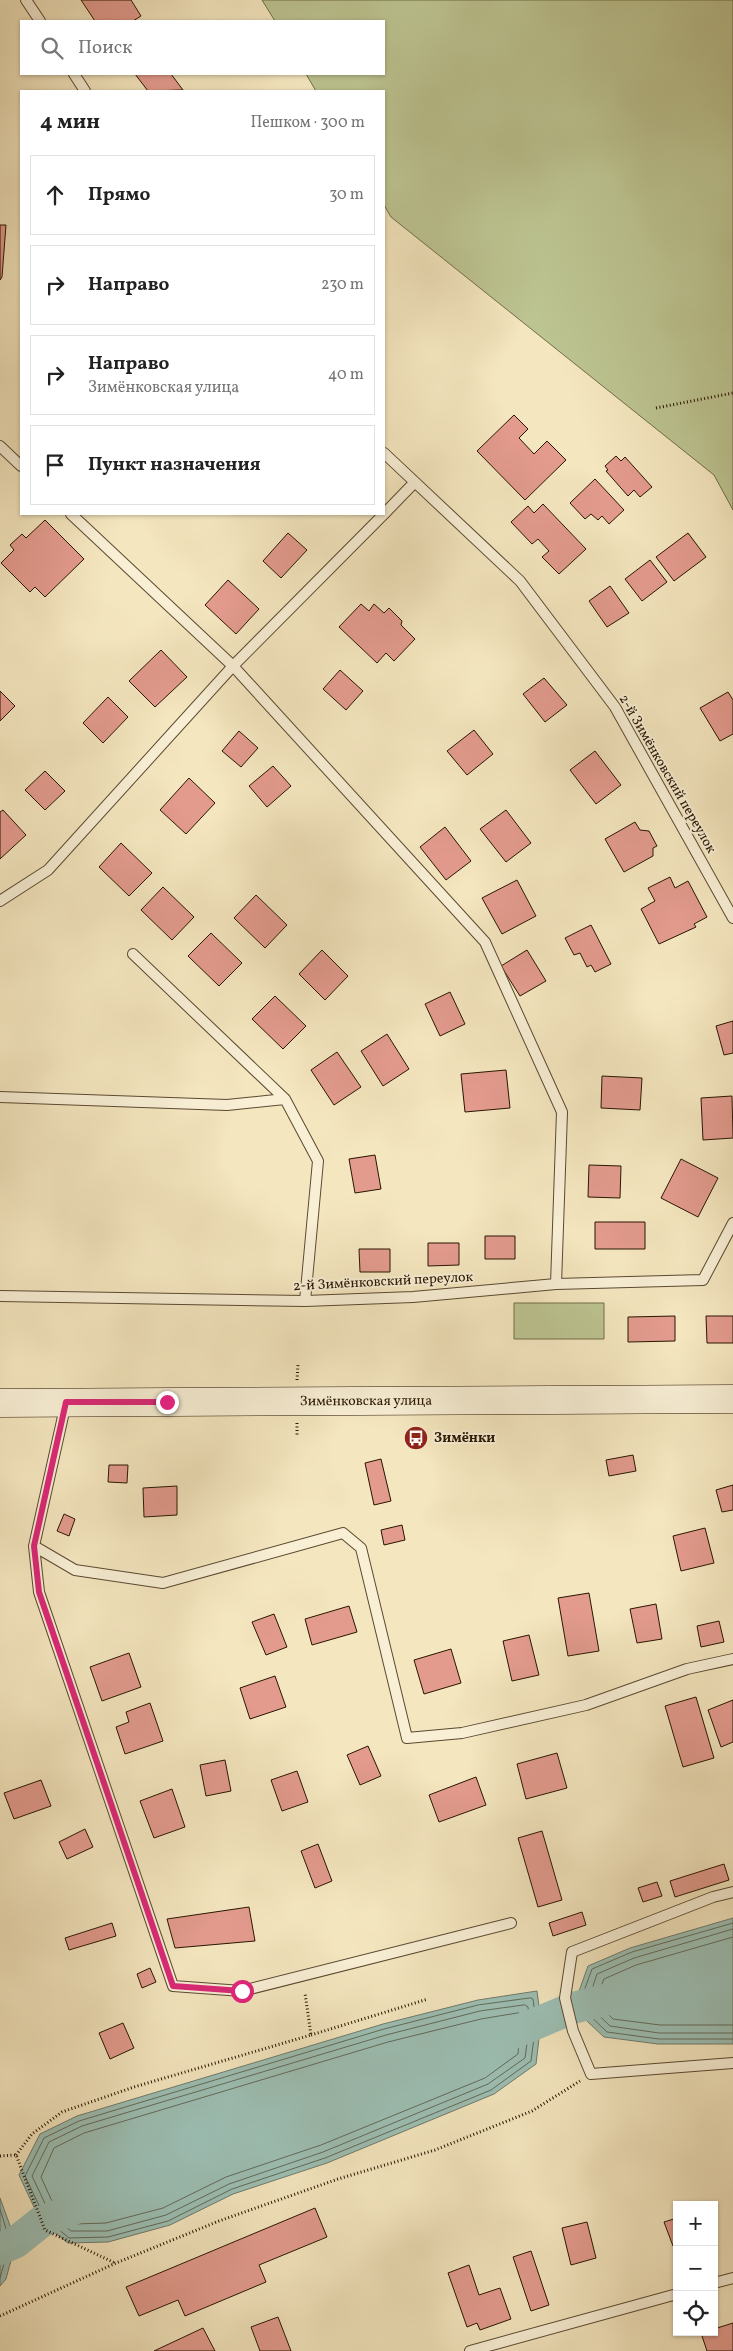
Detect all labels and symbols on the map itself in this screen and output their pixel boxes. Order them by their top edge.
street label: 2-й Зимёнковский переулок [614,691,721,857]
street label: 2-й Зимёнковский переулок [292,1268,474,1296]
route end [156,1391,179,1414]
street label: Зимёнковская улица [300,1391,432,1411]
bus stop icon: Зимёнки [403,1425,429,1451]
place label: Зимёнки [434,1429,495,1448]
route start [231,1980,254,2003]

